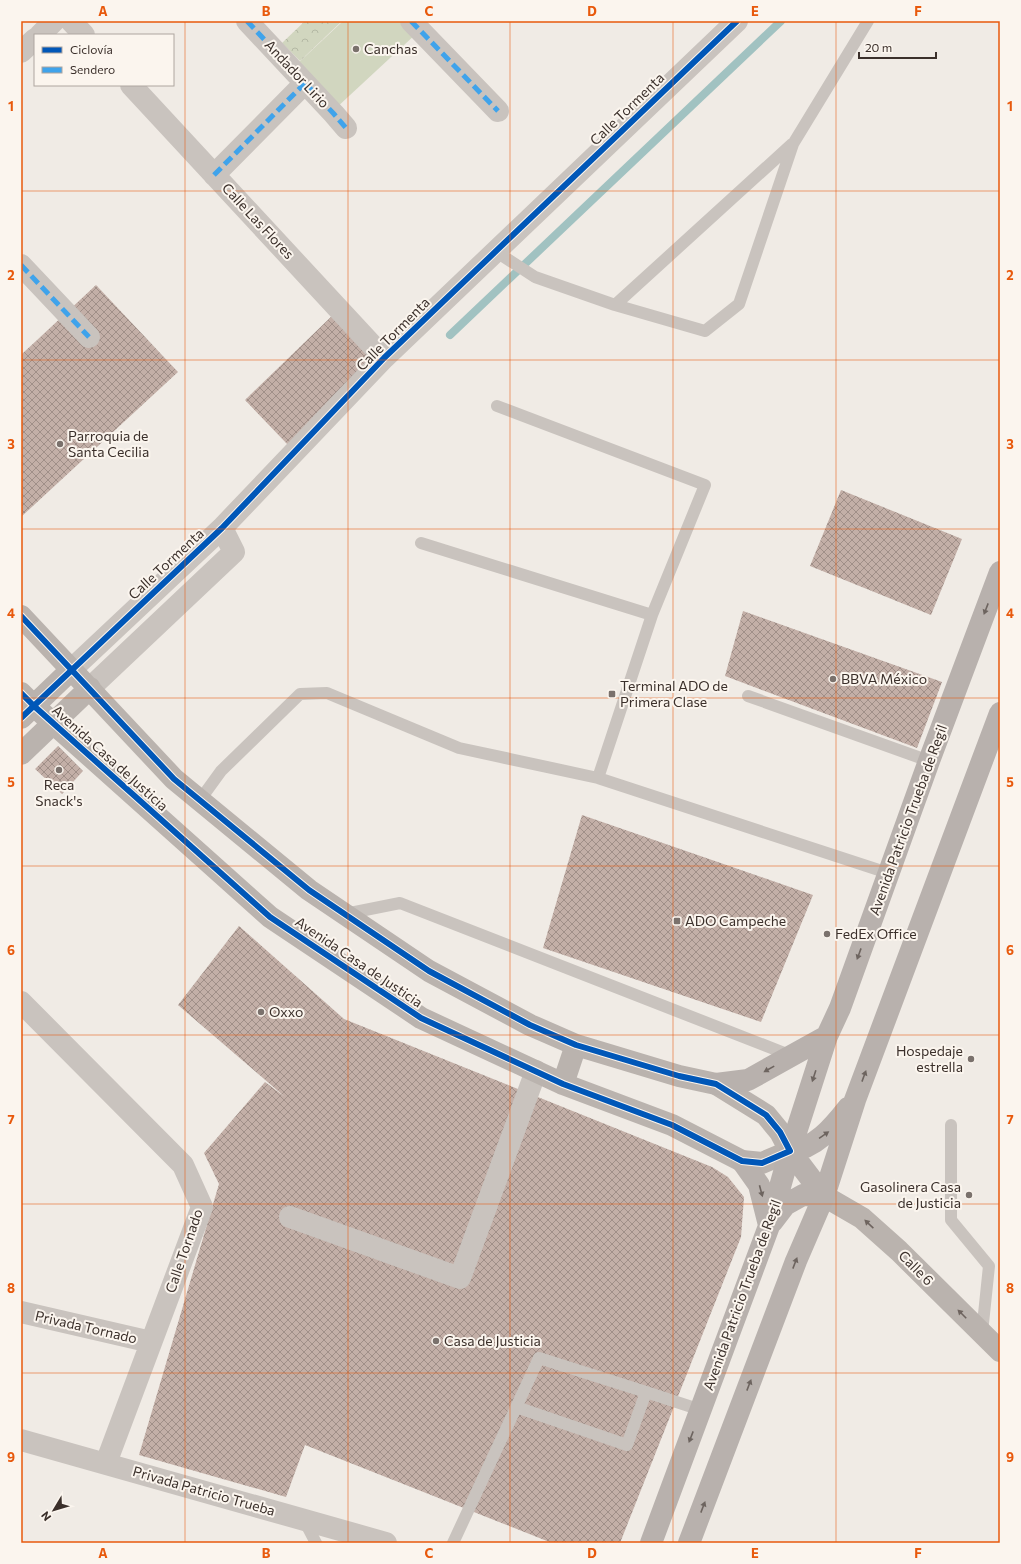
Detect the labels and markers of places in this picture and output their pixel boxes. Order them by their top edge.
place label: Canchas [364,40,418,57]
marker: Canchas [351,44,361,54]
place label: Parroquia de Santa Cecilia [68,427,149,460]
marker: Parroquia de Santa Cecilia [55,439,65,449]
place label: BBVA México [841,670,927,687]
marker: BBVA México [828,674,838,684]
place label: Terminal ADO de Primera Clase [620,677,728,710]
marker: Terminal ADO de Primera Clase [607,689,617,699]
marker: Reca Snack's [54,765,64,775]
place label: Reca Snack's [35,776,83,809]
place label: ADO Campeche [685,912,786,929]
marker: ADO Campeche [672,916,682,926]
place label: FedEx Office [835,925,917,942]
marker: FedEx Office [822,929,832,939]
place label: Oxxo [269,1003,303,1020]
marker: Oxxo [256,1007,266,1017]
place label: Hospedaje estrella [896,1042,963,1075]
marker: Hospedaje estrella [966,1054,976,1064]
place label: Gasolinera Casa de Justicia [860,1178,961,1211]
marker: Gasolinera Casa de Justicia [964,1190,974,1200]
place label: Casa de Justicia [444,1332,541,1349]
marker: Casa de Justicia [431,1336,441,1346]

